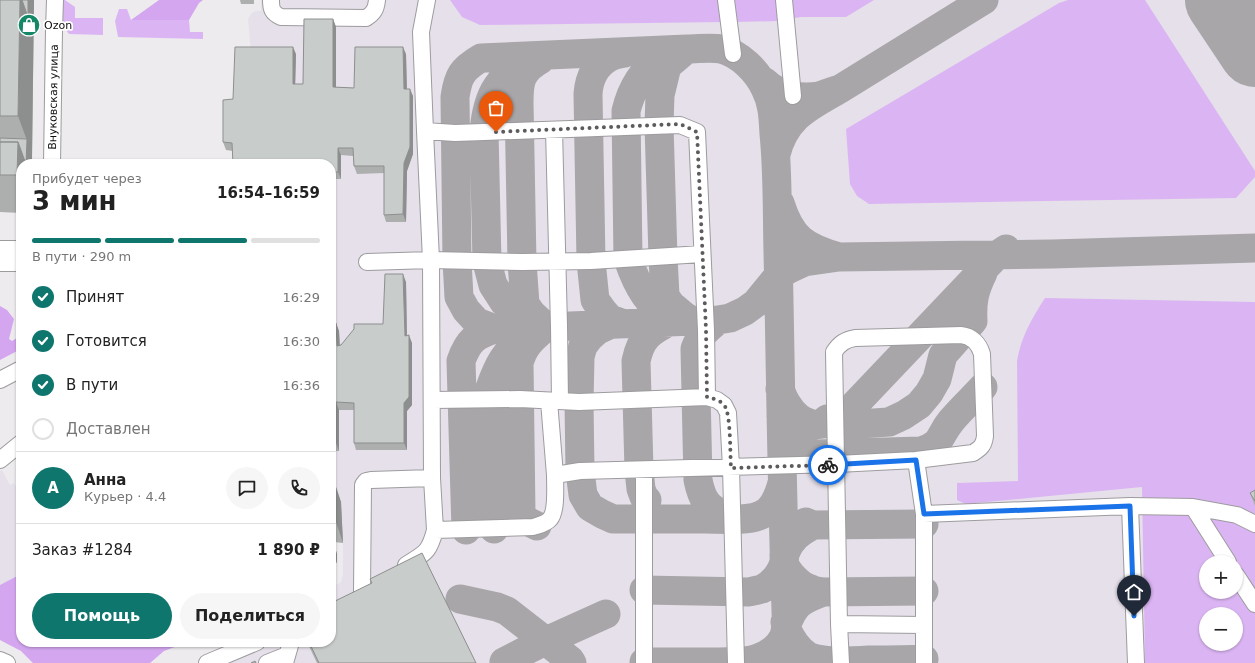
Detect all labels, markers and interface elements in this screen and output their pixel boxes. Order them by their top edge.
shop icon: Ozon [16,12,42,38]
place label: Ozon [44,19,72,32]
street label: Внуковская улица [46,44,61,150]
pin [479,91,513,132]
icon: bag [485,97,507,119]
text: Прибудет через [32,171,142,186]
text: 16:54–16:59 [217,184,320,202]
text: 3 мин [32,186,117,216]
text: В пути · 290 m [32,249,131,264]
icon: check [32,286,54,308]
text: Принят [66,288,124,306]
text: 16:29 [283,290,320,305]
icon: check [32,330,54,352]
text: Готовится [66,332,147,350]
text: 16:30 [283,334,320,349]
icon: check [32,374,54,396]
text: В пути [66,376,118,394]
text: 16:36 [283,378,320,393]
text: Доставлен [66,420,151,438]
courier [808,445,848,485]
icon: bike [817,454,839,476]
button: chat [226,467,268,509]
button: phone [278,467,320,509]
text: Анна [84,471,126,489]
text: А [47,479,59,497]
text: Курьер · 4.4 [84,489,166,504]
text: Заказ #1284 [32,541,133,559]
text: 1 890 ₽ [257,541,320,559]
map controls [1199,555,1243,651]
button: + [1199,555,1243,599]
pin [1117,575,1151,616]
icon: home [1123,581,1145,603]
button: Помощь [32,593,172,639]
button: Поделиться [180,593,320,639]
button: − [1199,607,1243,651]

